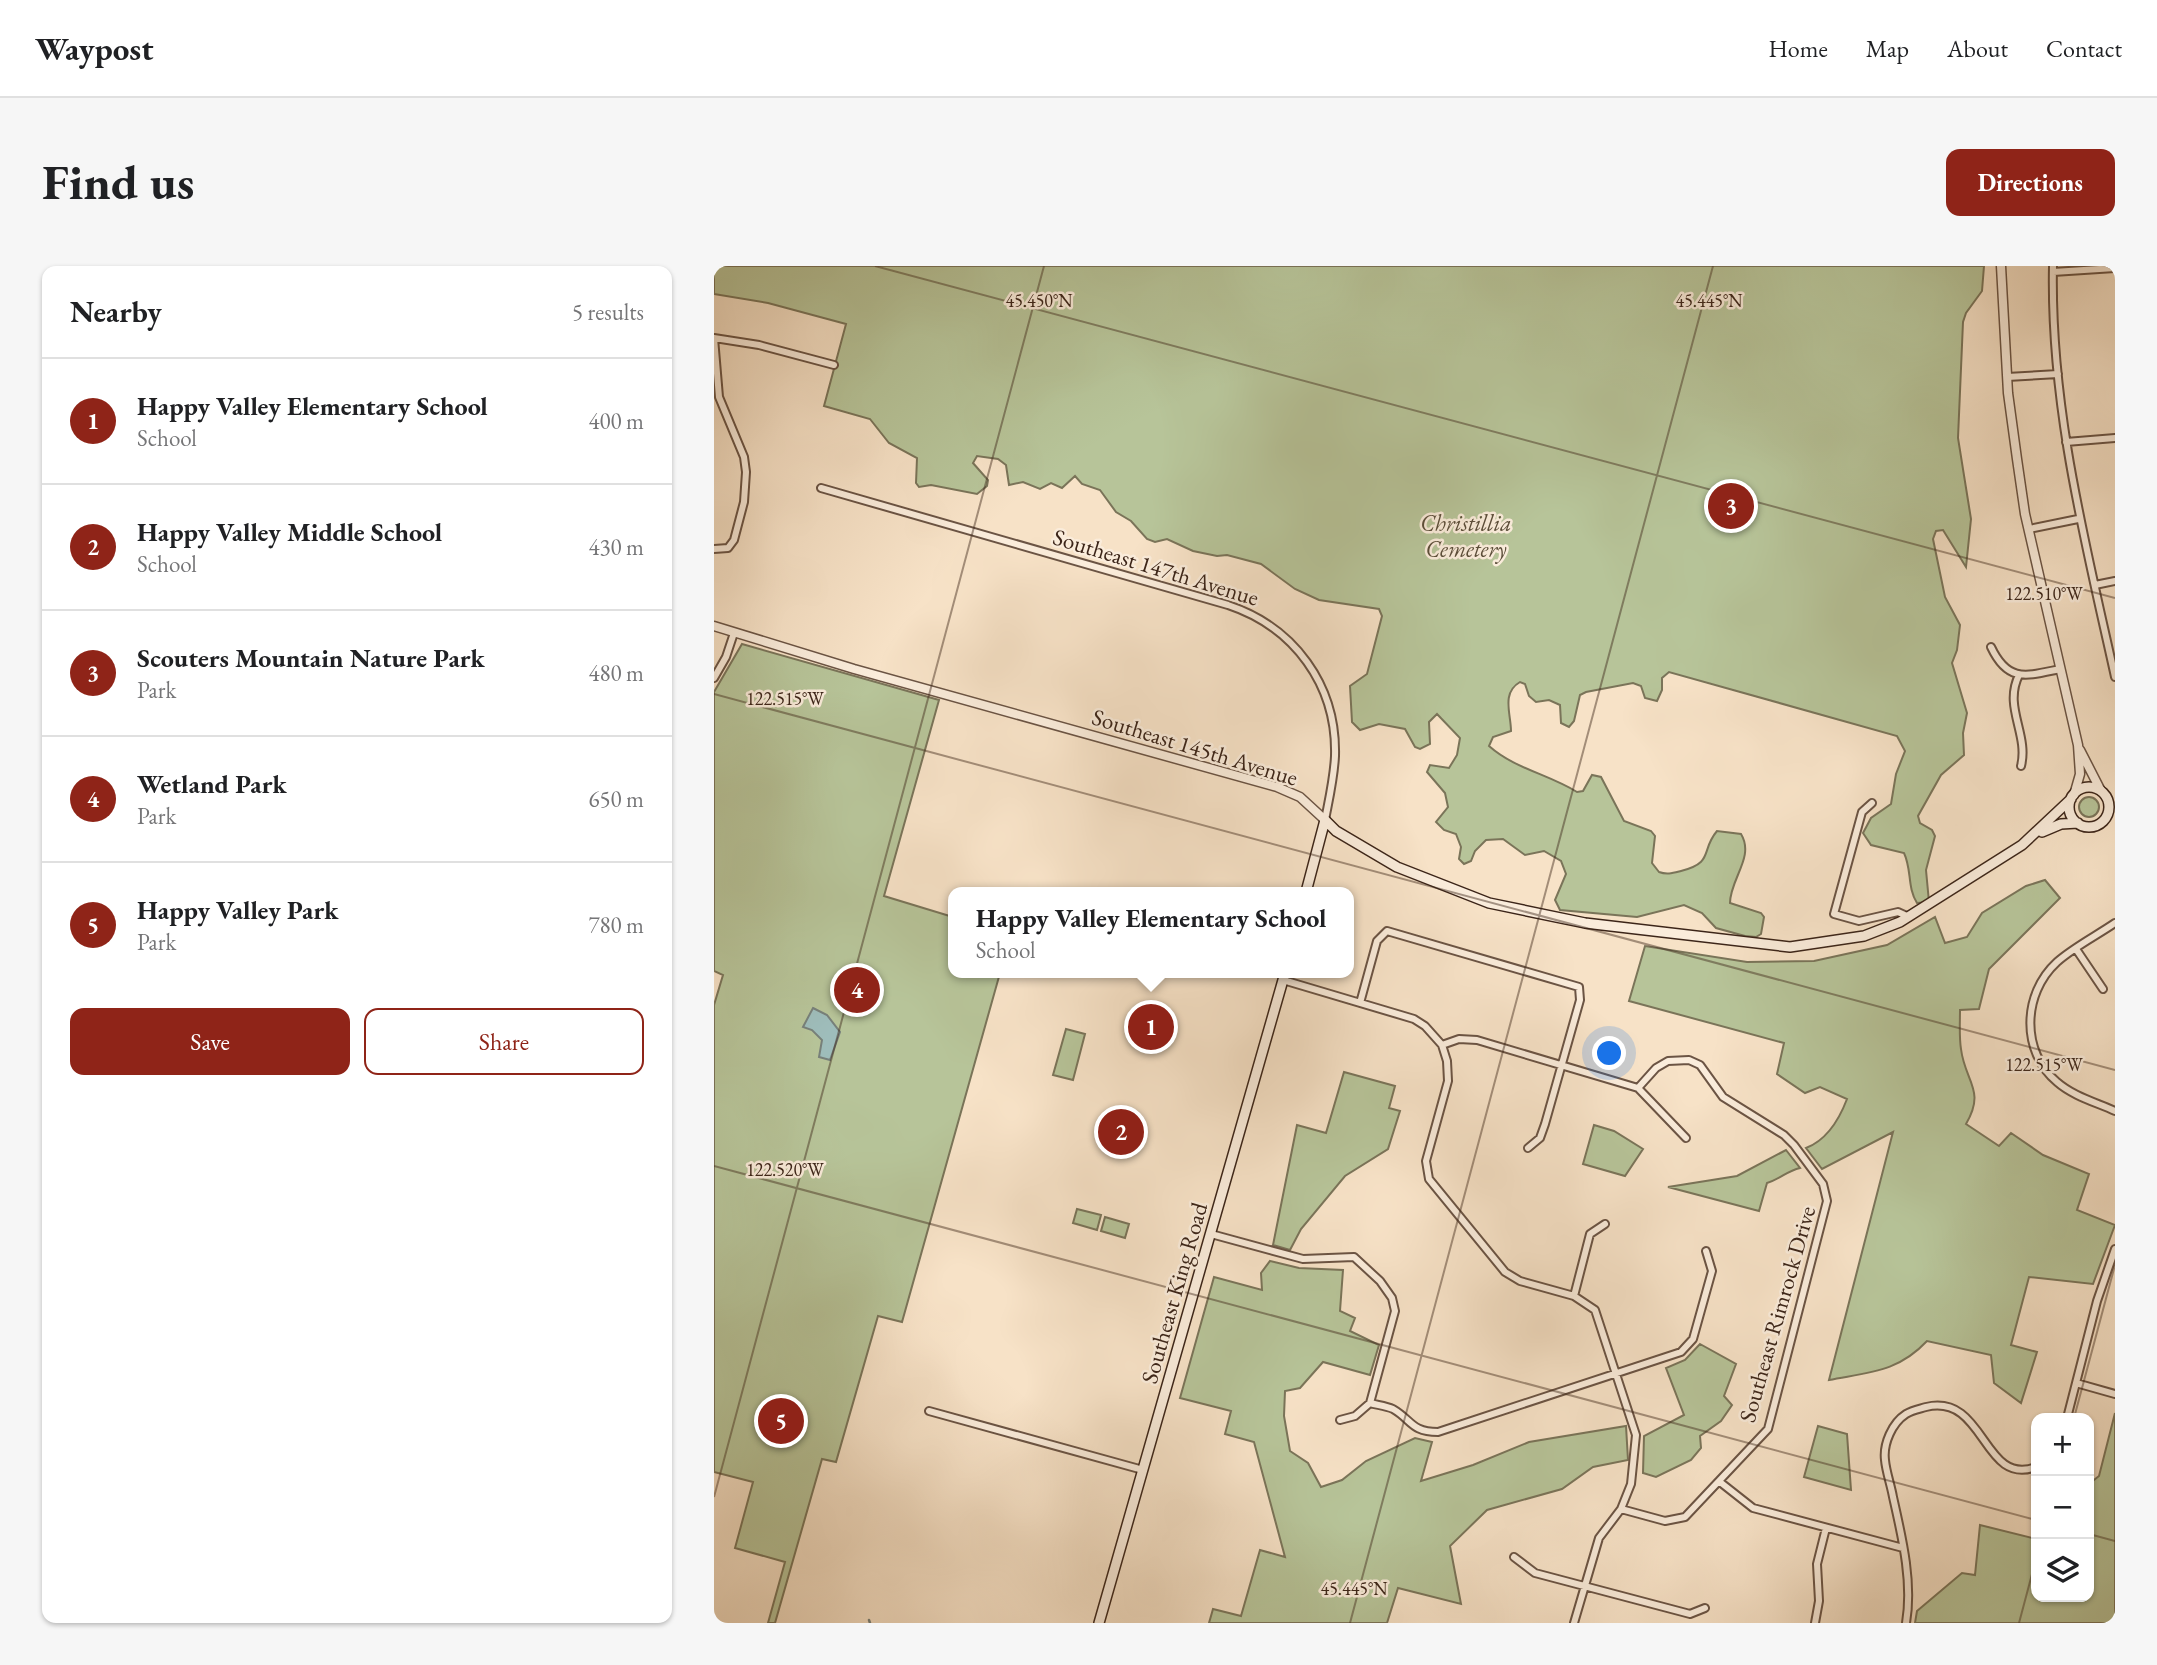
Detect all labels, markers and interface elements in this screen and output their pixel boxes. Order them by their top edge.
text: Waypost [35,27,154,70]
text: Home [1768,33,1828,64]
text: Map [1866,33,1909,64]
text: About [1947,33,2008,64]
text: Contact [2046,33,2122,64]
button: Directions [1946,149,2115,216]
text: Find us [42,150,194,214]
text: 45.450°N [1006,289,1073,312]
text: 45.445°N [1676,289,1743,312]
text: Nearby [70,292,162,331]
text: 5 results [572,297,644,327]
text: Happy Valley Elementary School [137,389,488,423]
text: 1 [87,406,99,436]
text: 400 m [588,406,644,436]
text: School [137,423,197,453]
pin: 3 [1708,480,1754,532]
park label: Christillia Cemetery [1420,508,1512,564]
text: Happy Valley Middle School [137,515,442,549]
street label: Southeast 147th Avenue [1050,521,1262,613]
text: 2 [87,532,99,562]
text: 430 m [588,532,644,562]
text: School [137,549,197,579]
text: 122.510°W [2005,582,2083,605]
text: Scouters Mountain Nature Park [137,641,485,675]
text: 3 [87,658,99,688]
text: 480 m [588,658,644,688]
text: Park [137,675,176,705]
text: 122.515°W [746,687,824,710]
street label: Southeast 145th Avenue [1089,701,1301,793]
text: Wetland Park [137,767,287,801]
text: 4 [87,784,99,814]
text: 650 m [588,784,644,814]
text: Park [137,801,176,831]
popup [948,887,1354,978]
text: Happy Valley Park [137,893,338,927]
text: Happy Valley Elementary School [976,901,1326,935]
text: 5 [87,910,99,940]
text: 780 m [588,910,644,940]
text: Park [137,927,176,957]
text: School [976,935,1035,965]
pin: 4 [834,964,880,1016]
pin: 1 [1128,1001,1174,1053]
button: Save [70,1008,350,1075]
button: Share [364,1008,644,1075]
your location [1592,1036,1626,1070]
text: 122.515°W [2005,1053,2083,1076]
pin: 2 [1098,1106,1144,1158]
text: 122.520°W [746,1158,824,1181]
street label: Southeast King Road [1134,1199,1214,1387]
street label: Southeast Rimrock Drive [1732,1202,1822,1426]
pin: 5 [758,1395,804,1447]
map controls [2031,1413,2094,1602]
button: + [2031,1413,2094,1476]
button: − [2031,1476,2094,1539]
button: layers [2031,1539,2094,1602]
text: 45.445°N [1321,1577,1388,1600]

